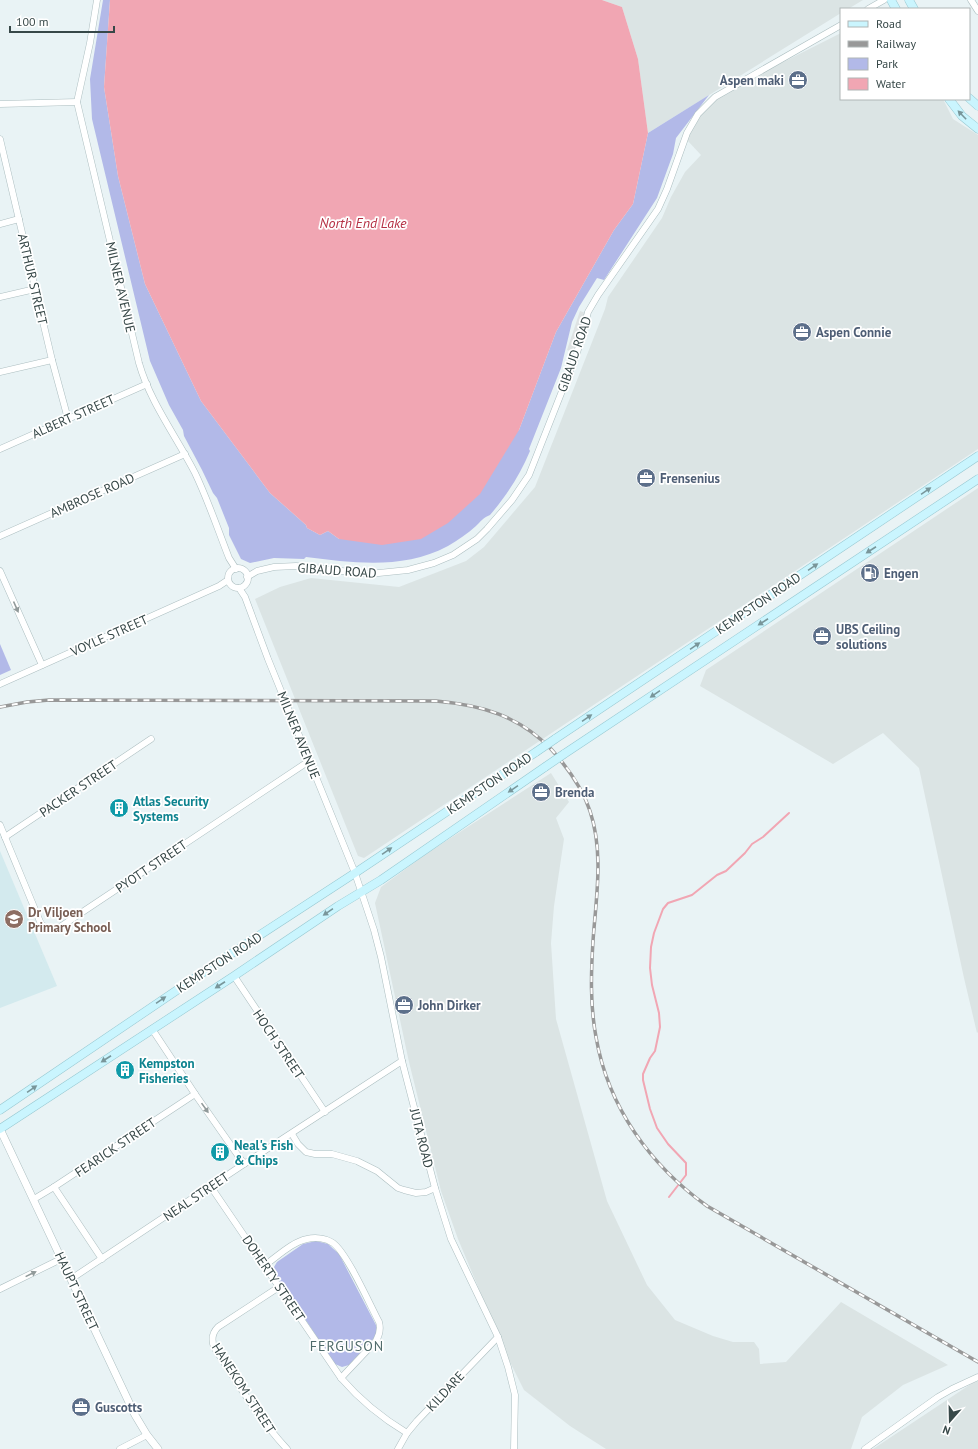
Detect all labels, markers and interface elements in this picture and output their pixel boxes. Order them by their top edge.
scale bar [10,8,114,34]
legend [840,8,970,100]
text: 100 m [16,14,49,29]
text: Road [876,16,901,31]
text: Railway [876,36,916,51]
text: Park [876,56,898,71]
office icon: Aspen maki [787,69,809,91]
place label: Aspen maki [720,72,784,89]
text: Water [876,76,906,91]
one-way arrow [957,110,967,120]
water label: North End Lake [319,214,407,232]
street label: ARTHUR STREET [14,232,51,326]
street label: MILNER AVENUE [102,240,139,334]
street label: GIBAUD ROAD [554,314,595,394]
office icon: Aspen Connie [791,321,813,343]
place label: Aspen Connie [816,324,892,341]
street label: ALBERT STREET [29,391,117,442]
office icon: Frensenius [635,467,657,489]
street label: AMBROSE ROAD [47,469,137,522]
place label: Frensenius [660,470,721,487]
one-way arrow [920,487,931,495]
one-way arrow [866,546,876,554]
street label: GIBAUD ROAD [297,559,377,582]
fuel station icon: Engen [859,562,881,584]
one-way arrow [808,563,818,571]
place label: Engen [884,565,919,582]
street label: KEMPSTON ROAD [713,569,804,638]
one-way arrow [13,601,19,613]
street label: VOYLE STREET [67,611,150,660]
one-way arrow [757,618,769,625]
place label: UBS Ceiling solutions [836,621,900,653]
office icon: UBS Ceiling solutions [811,625,833,647]
one-way arrow [690,642,701,649]
street label: MILNER AVENUE [273,689,324,781]
one-way arrow [649,690,660,698]
one-way arrow [582,714,593,722]
street label: KEMPSTON ROAD [444,749,535,818]
street label: PACKER STREET [36,756,120,821]
office icon: Brenda [530,781,552,803]
place label: Brenda [555,784,594,801]
one-way arrow [508,785,518,793]
place label: Atlas Security Systems [133,793,209,825]
building icon: Atlas Security Systems [108,797,130,819]
street label: PYOTT STREET [112,836,190,897]
one-way arrow [382,847,392,855]
place label: Dr Viljoen Primary School [28,904,111,936]
school or university icon: Dr Viljoen Primary School [3,908,25,930]
one-way arrow [323,908,333,916]
street label: KEMPSTON ROAD [173,928,265,996]
one-way arrow [214,981,226,988]
office icon: John Dirker [393,994,415,1016]
one-way arrow [156,996,166,1004]
place label: John Dirker [417,997,481,1014]
street label: HOCH STREET [249,1006,308,1082]
one-way arrow [100,1055,112,1062]
place label: Kempston Fisheries [139,1055,195,1087]
building icon: Kempston Fisheries [114,1059,136,1081]
one-way arrow [27,1085,38,1093]
one-way arrow [201,1103,209,1113]
street label: JUTA ROAD [406,1106,437,1170]
street label: FEARICK STREET [71,1114,159,1181]
place label: Neal's Fish & Chips [234,1137,293,1169]
building icon: Neal's Fish & Chips [209,1141,231,1163]
street label: NEAL STREET [160,1168,233,1225]
street label: DOHERTY STREET [238,1232,309,1325]
street label: HAUPT STREET [51,1249,102,1333]
one-way arrow [25,1271,36,1277]
district label: FERGUSON [310,1337,384,1355]
street label: HANEKOM STREET [208,1340,279,1437]
street label: KILDARE [422,1368,468,1415]
office icon: Guscotts [70,1396,92,1418]
place label: Guscotts [95,1399,143,1416]
north arrow [930,1401,970,1441]
text: N [941,1423,952,1438]

